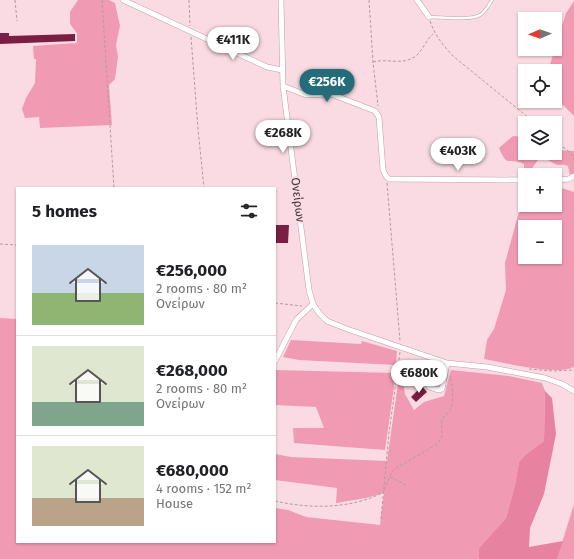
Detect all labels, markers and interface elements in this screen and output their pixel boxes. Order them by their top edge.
north arrow [518,12,562,56]
map controls [518,12,562,264]
pin: €411K [205,27,261,61]
text: €411K [216,32,250,47]
button: locate [518,64,562,108]
pin: €256K [299,69,355,103]
text: €256K [309,74,345,89]
button: layers [518,116,562,160]
pin: €268K [255,120,311,154]
text: €268K [264,125,302,140]
pin: €403K [430,138,486,172]
text: €403K [439,143,477,158]
button: + [518,168,562,212]
street label: Ονείρων [288,177,308,223]
icon: filters [238,200,260,222]
text: 5 homes [32,201,97,222]
button: − [518,220,562,264]
text: €256,000 [156,260,227,281]
icon: home [64,261,112,309]
text: 2 rooms · 80 m² [156,281,247,296]
text: Ονείρων [156,296,205,311]
text: €268,000 [156,360,228,381]
pin: €680K [391,360,447,394]
icon: home [64,362,112,410]
text: €680K [400,365,438,380]
text: 2 rooms · 80 m² [156,381,247,396]
text: Ονείρων [156,396,205,411]
text: €680,000 [156,460,229,481]
icon: home [64,462,112,510]
text: 4 rooms · 152 m² [156,481,252,496]
text: House [156,496,193,511]

